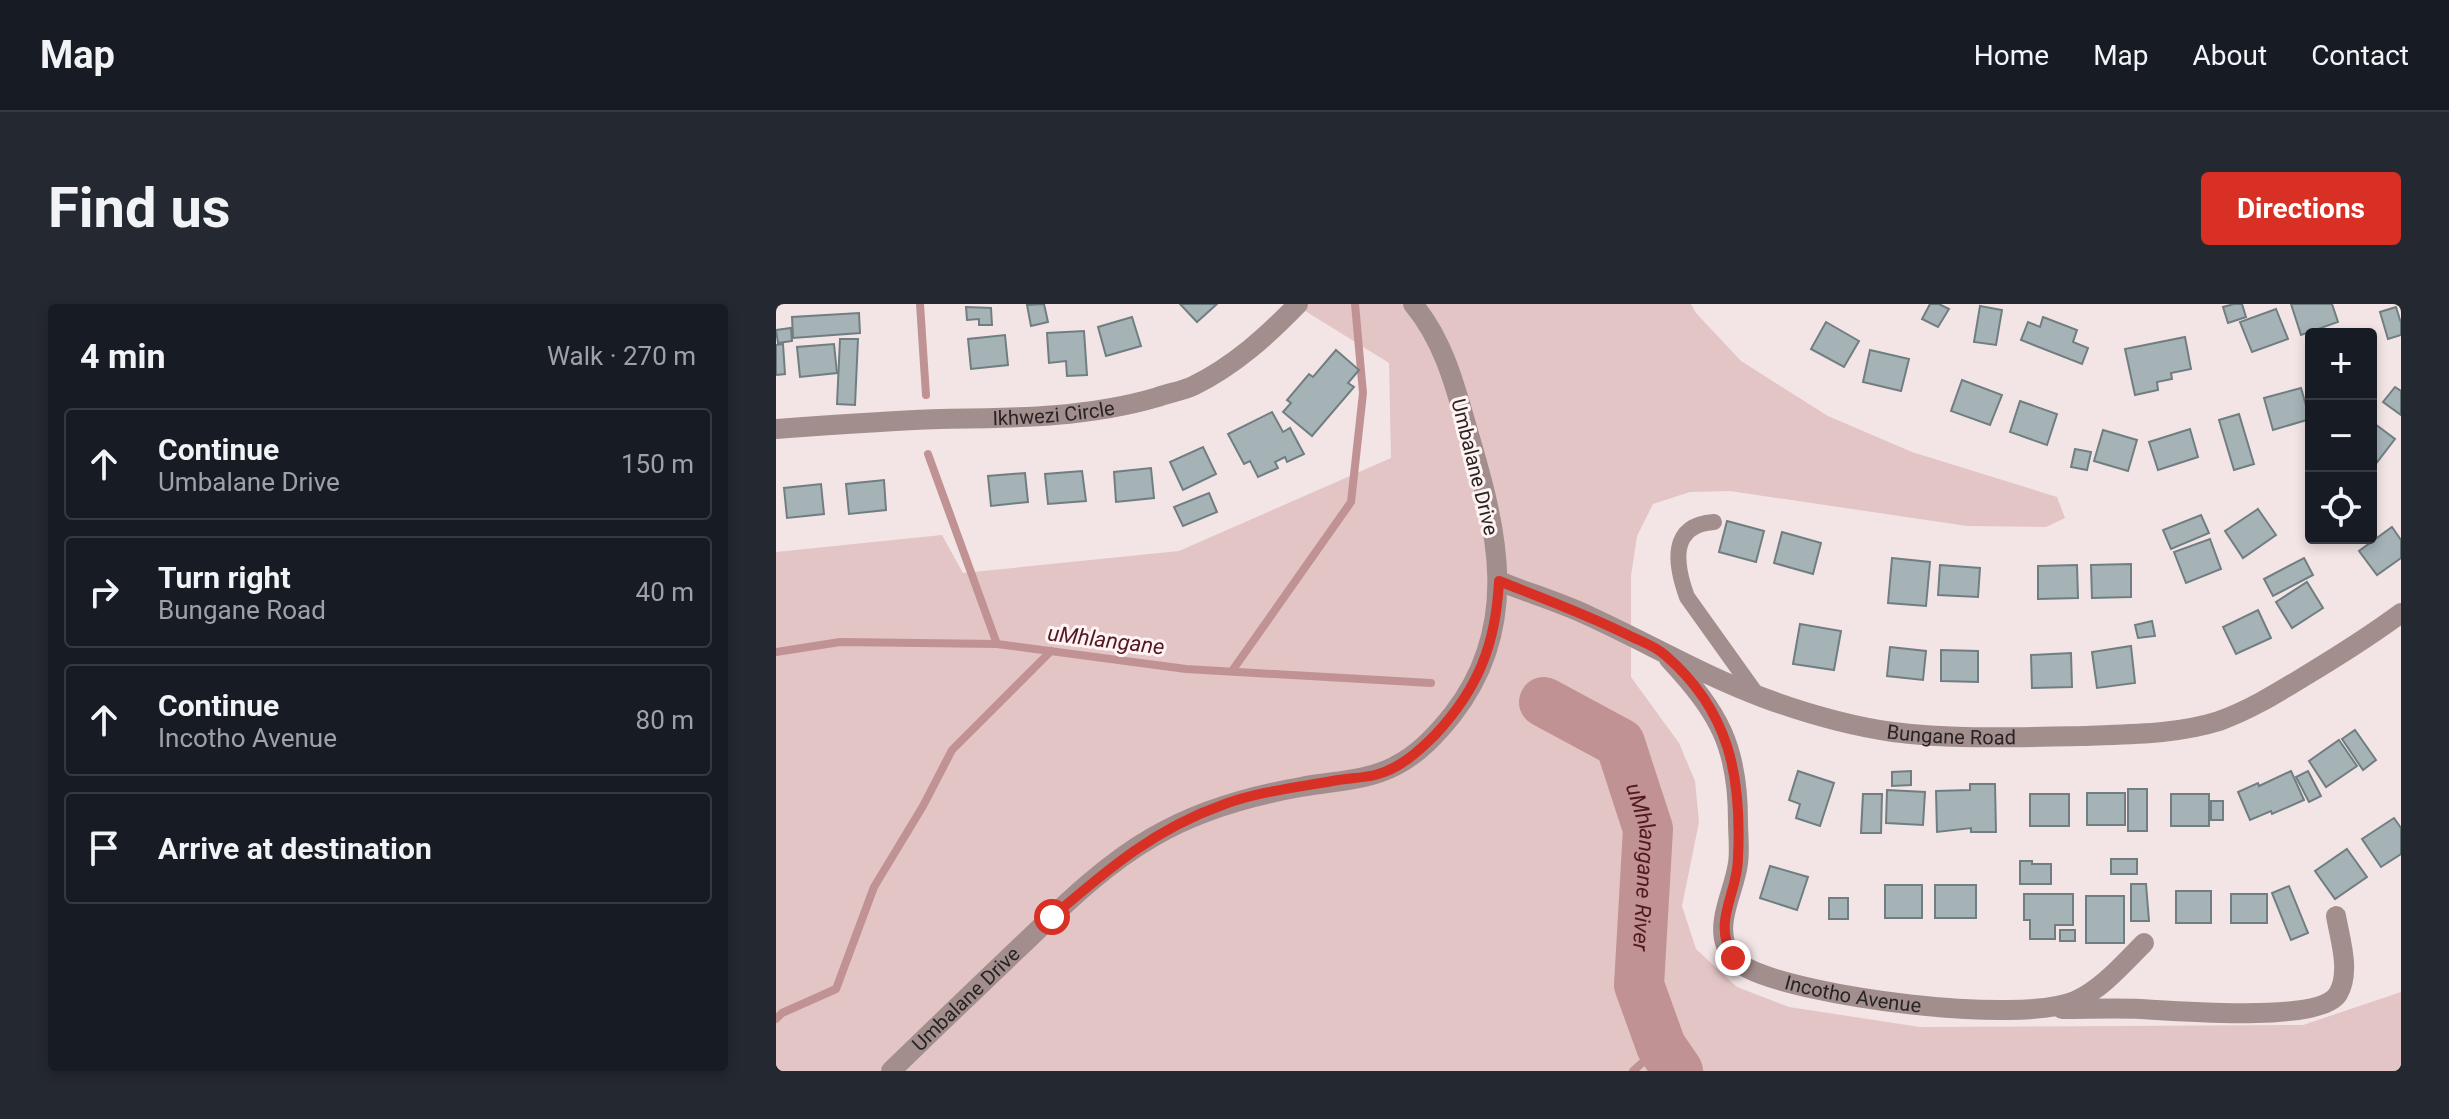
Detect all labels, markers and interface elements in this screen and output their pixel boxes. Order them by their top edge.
text: Map [40,33,115,77]
text: Home [1974,39,2049,72]
text: Map [2093,39,2149,72]
text: About [2193,39,2267,72]
text: Contact [2311,39,2409,72]
button: Directions [2201,172,2401,245]
text: Find us [48,175,231,241]
map controls [2305,328,2377,544]
button: + [2305,328,2377,400]
text: 4 min [80,336,165,376]
text: Walk · 270 m [547,341,696,371]
street label: Ikhwezi Circle [992,396,1116,430]
street label: Umbalane Drive [1446,396,1504,538]
button: − [2305,400,2377,472]
text: Continue [158,432,279,467]
icon: ahead [82,442,126,486]
text: 150 m [621,449,694,479]
text: Umbalane Drive [158,467,340,497]
button: locate [2305,472,2377,544]
text: Turn right [158,560,291,595]
icon: right [82,570,126,614]
text: 40 m [636,577,694,607]
text: Bungane Road [158,595,326,625]
water label: uMhlangane [1046,620,1166,660]
text: Continue [158,688,279,723]
icon: ahead [82,698,126,742]
text: 80 m [636,705,694,735]
street label: Bungane Road [1885,719,2016,749]
text: Incotho Avenue [158,723,337,753]
water label: uMhlangane River [1621,780,1661,953]
icon: arrive [82,826,126,870]
text: Arrive at destination [158,831,432,866]
route start [1034,899,1070,935]
route end [1715,940,1751,976]
street label: Umbalane Drive [907,942,1025,1056]
street label: Incotho Avenue [1782,970,1922,1018]

